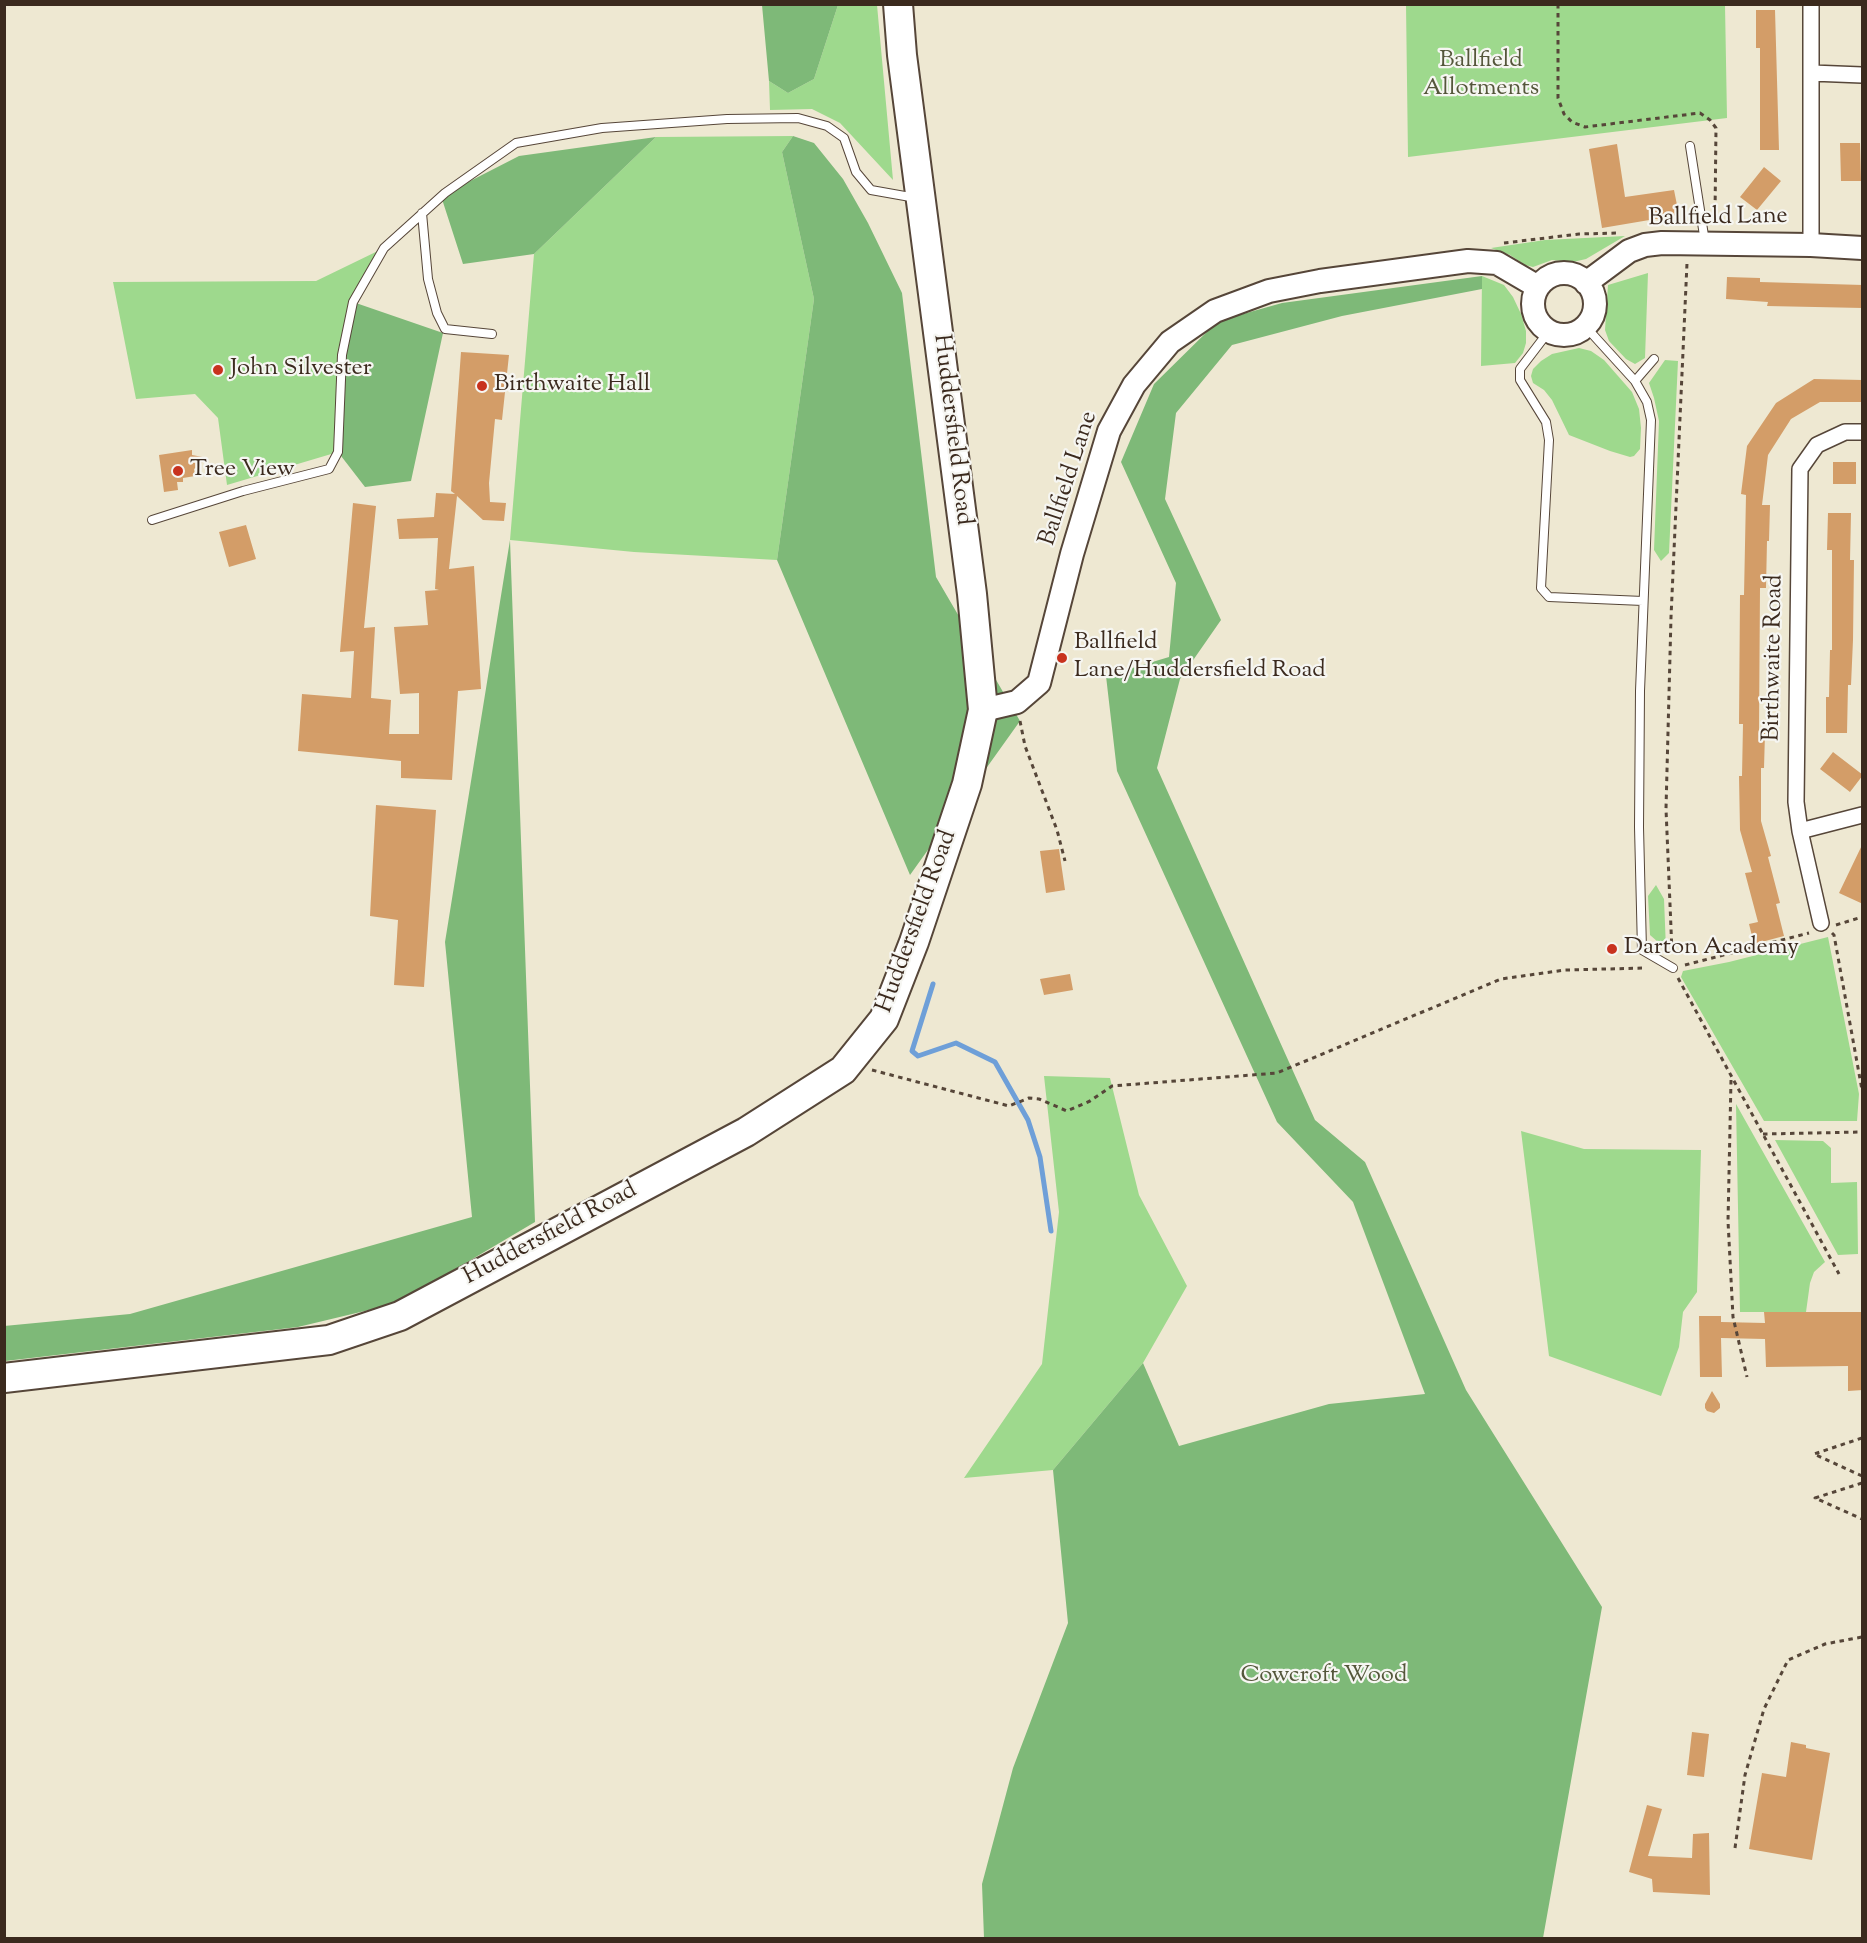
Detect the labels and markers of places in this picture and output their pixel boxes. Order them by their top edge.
place label: John Silvester [230,356,372,384]
marker: John Silvester [211,363,225,377]
place label: Birthwaite Hall [494,372,651,400]
marker: Birthwaite Hall [475,379,489,393]
place label: Tree View [190,457,295,485]
marker: Tree View [171,464,185,478]
place label: Ballfield Lane/Huddersfield Road [1074,630,1326,686]
marker: Ballfield Lane/Huddersfield Road [1055,651,1069,665]
place label: Darton Academy [1624,935,1799,963]
marker: Darton Academy [1605,942,1619,956]

